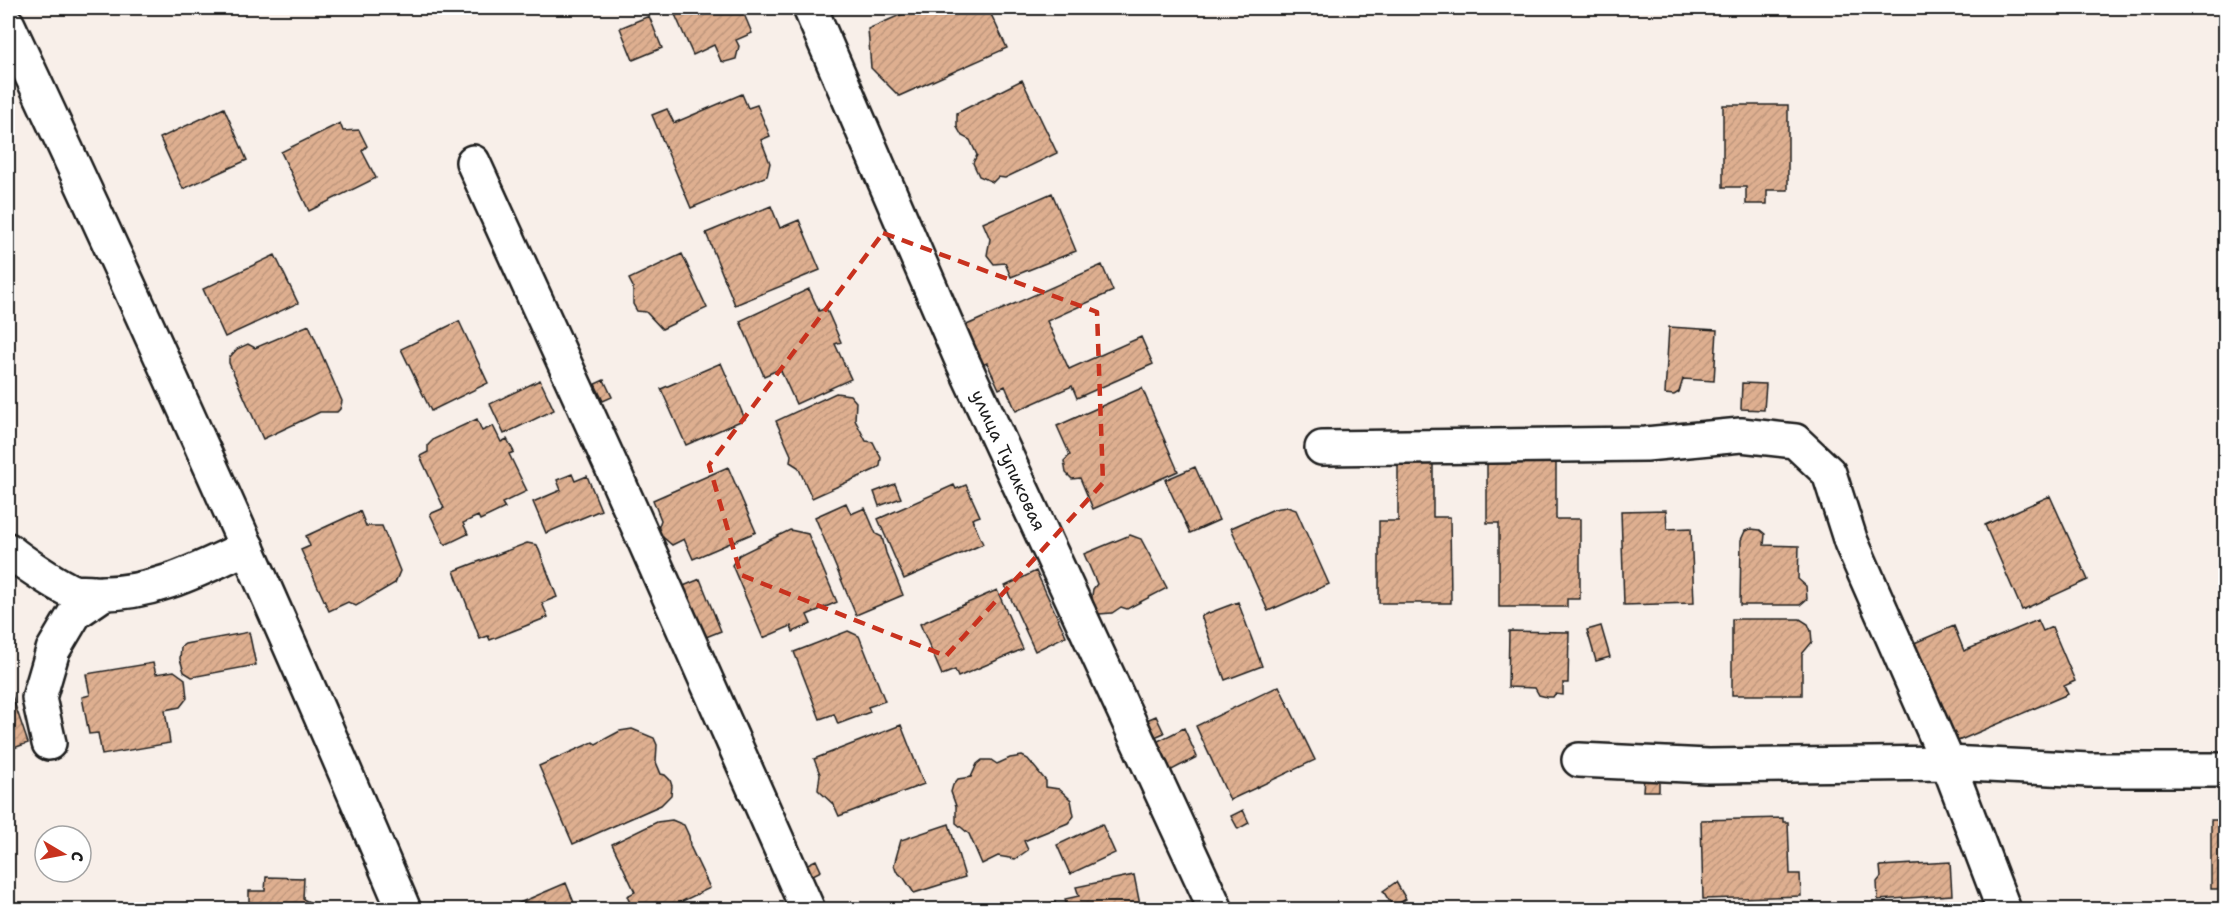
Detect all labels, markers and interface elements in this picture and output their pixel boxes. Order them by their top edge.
street label: улица Тупиковая [965,386,1051,535]
north arrow [33,824,93,884]
text: С [66,850,88,863]

